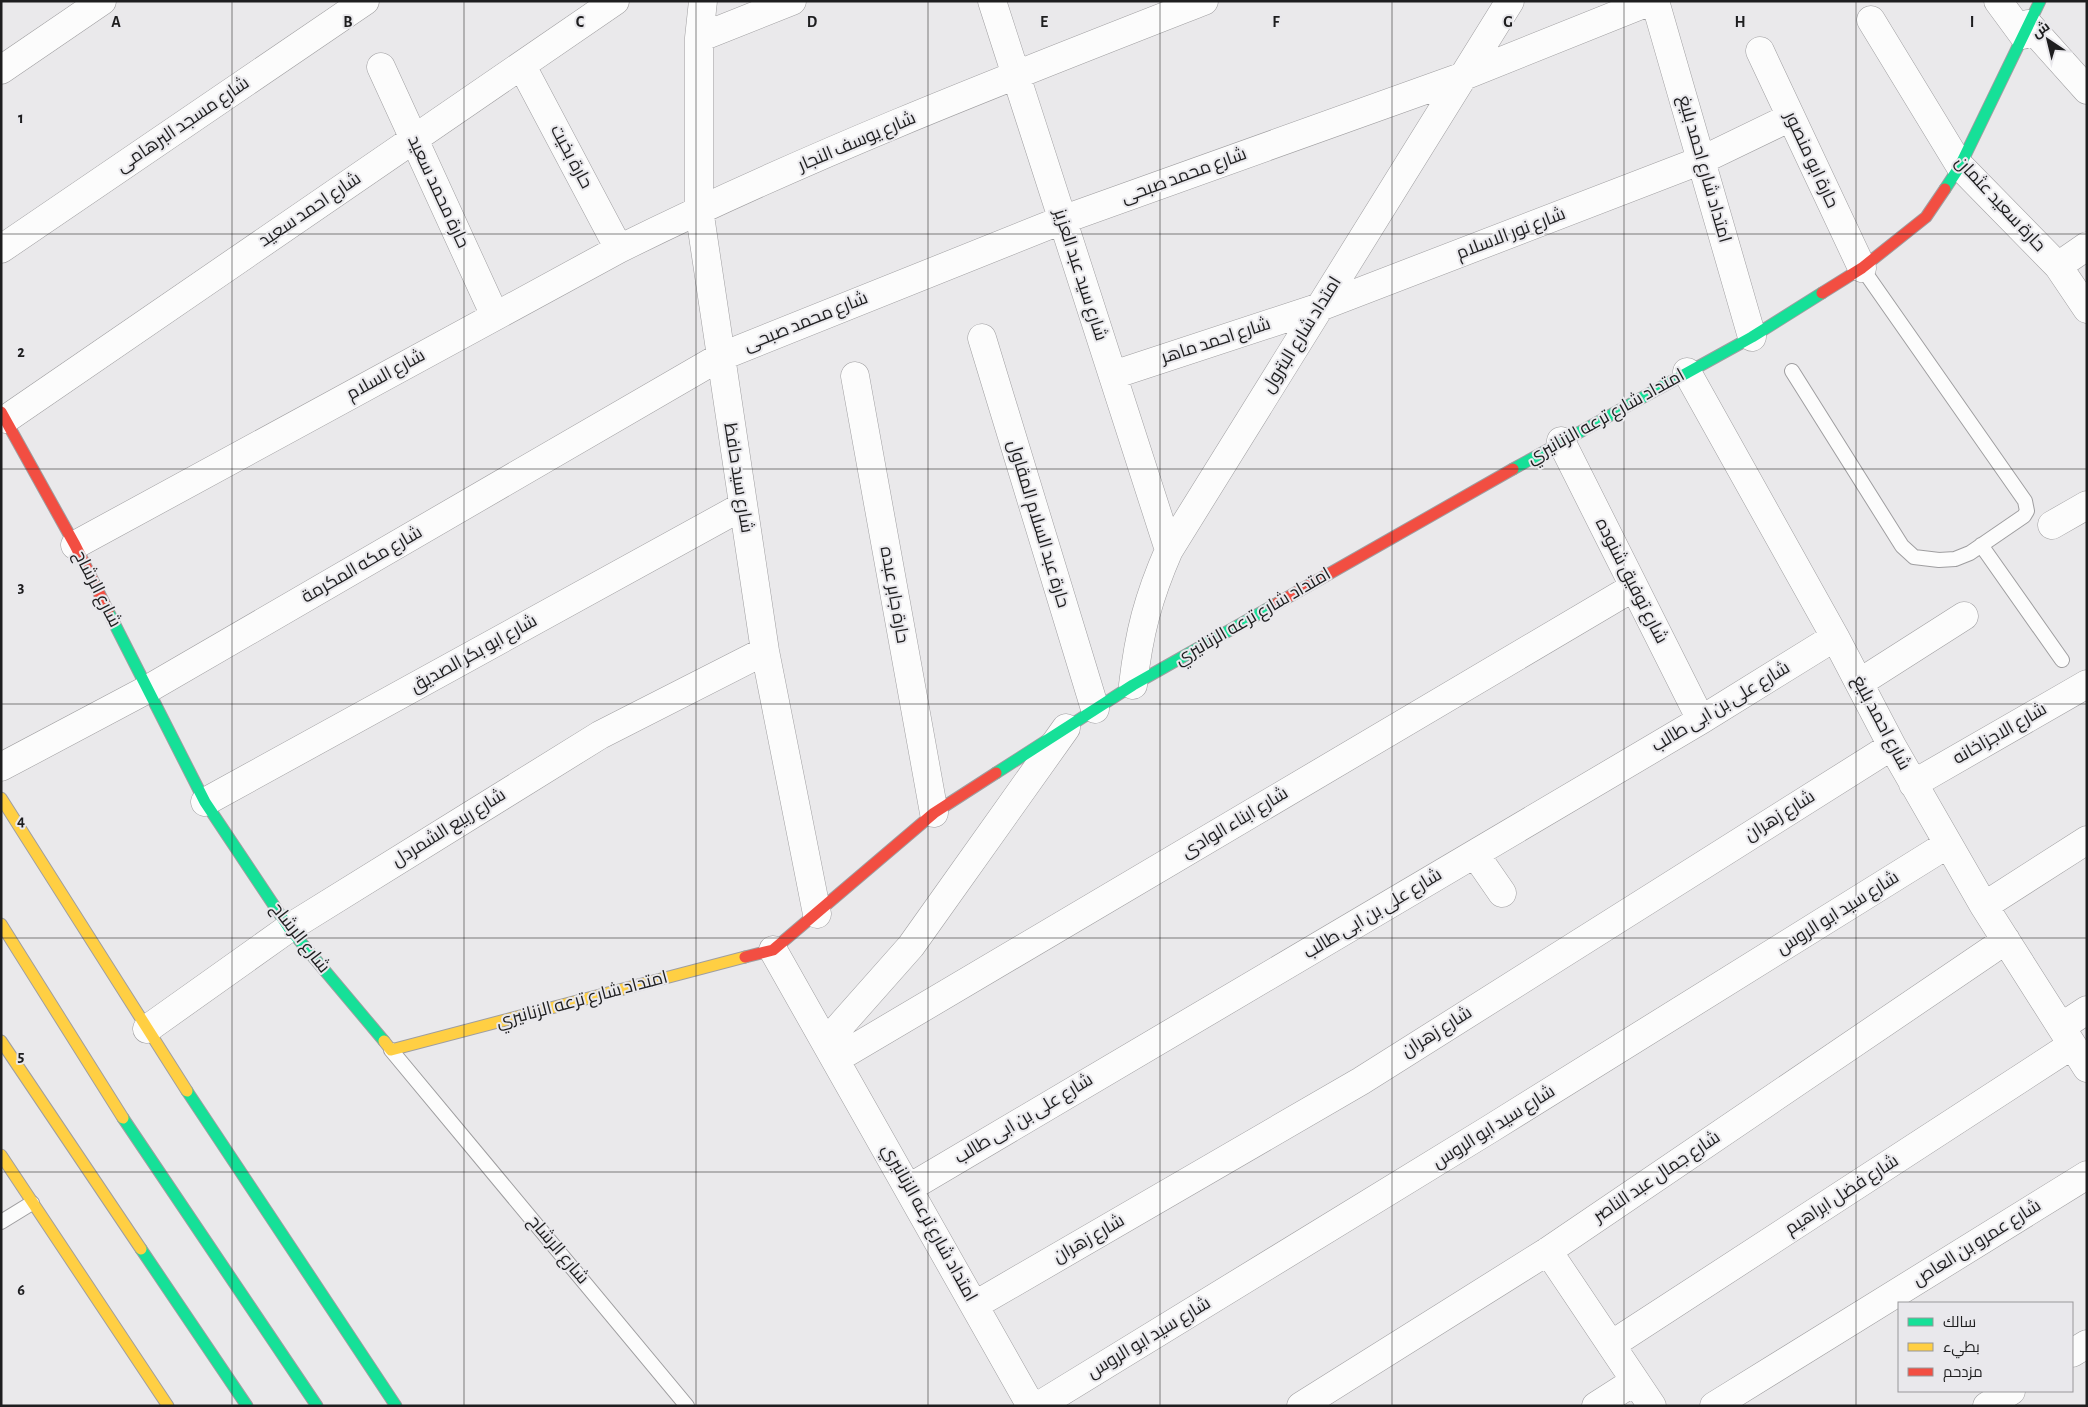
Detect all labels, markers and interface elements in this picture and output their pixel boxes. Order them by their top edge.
text: A [111,14,121,30]
text: B [343,14,353,30]
text: C [576,14,585,30]
text: D [807,14,818,30]
text: E [1040,14,1048,30]
text: F [1272,14,1280,30]
text: G [1503,14,1513,30]
text: H [1734,14,1746,30]
text: I [1970,14,1974,30]
north arrow [2023,15,2073,65]
text: ش [2029,18,2053,42]
street label: شارع مسجد البرهامى [113,73,254,178]
street label: امتداد شارع احمد بليغ [1672,93,1735,245]
street label: شارع يوسف النجار [794,108,919,177]
street label: حارة ابو منصور [1780,108,1841,211]
text: 1 [18,110,24,126]
street label: حارة بخيت [546,122,595,192]
street label: حارة محمد سعيد [403,133,472,251]
street label: شارع محمد صبحى [1119,144,1250,209]
street label: حارة سعيد عثمان [1951,152,2049,256]
street label: شارع احمد سعيد [255,169,365,252]
street label: شارع نور الاسلام [1454,204,1569,265]
street label: شارع سيد عبد العزيز [1048,206,1111,344]
street label: امتداد شارع البترول [1258,273,1347,397]
street label: شارع محمد صبحى [741,288,871,357]
street label: شارع احمد ماهر [1158,314,1274,369]
text: 2 [17,344,25,360]
street label: شارع السلام [343,345,429,406]
street label: امتداد شارع ترعه الزنانيري [1524,365,1690,471]
street label: شارع سيد حافظ [718,422,757,535]
street label: حارة عبد السلام المقاول [1002,438,1072,611]
street label: شارع توفيق شنوده [1590,515,1671,648]
street label: شارع مكه المكرمة [298,522,426,608]
street label: حارة جابر عبده [876,545,911,645]
street label: شارع الرشاح [68,547,125,631]
street label: امتداد شارع ترعه الزنانيري [1171,564,1336,672]
text: 3 [18,579,25,595]
street label: شارع ابو بكر الصديق [407,611,541,698]
street label: شارع على بن ابى طالب [1648,658,1794,757]
street label: شارع احمد بليغ [1847,672,1914,774]
street label: شارع الاجزاخانه [1950,699,2051,770]
street label: شارع ابناء الوادى [1178,783,1292,864]
street label: شارع ربيع الشمردل [388,785,510,872]
street label: شارع زهران [1741,787,1819,846]
text: 4 [17,813,25,829]
street label: شارع على بن ابى طالب [1300,865,1446,964]
street label: شارع سيد ابو الروس [1773,867,1903,960]
street label: شارع الرشاح [266,899,334,978]
street label: امتداد شارع ترعه الزنانيري [494,967,671,1035]
street label: شارع زهران [1398,1003,1476,1062]
text: 5 [18,1048,25,1064]
street label: شارع على بن ابى طالب [951,1070,1097,1169]
street label: شارع سيد ابو الروس [1429,1081,1559,1174]
street label: شارع جمال عبد الناصر [1589,1127,1725,1228]
street label: امتداد شارع ترعه الزنانيري [875,1141,981,1307]
street label: شارع فضل ابراهيم [1782,1151,1903,1240]
street label: شارع عمرو بن العاص [1909,1196,2045,1291]
street label: شارع زهران [1050,1211,1129,1268]
street label: شارع الرشاح [523,1212,593,1289]
text: 6 [17,1282,25,1298]
street label: شارع سيد ابو الروس [1084,1293,1215,1384]
legend [1898,1302,2073,1392]
text: سالك [1943,1315,1976,1330]
text: بطيء [1943,1340,1980,1359]
text: مزدحم [1943,1365,1983,1382]

